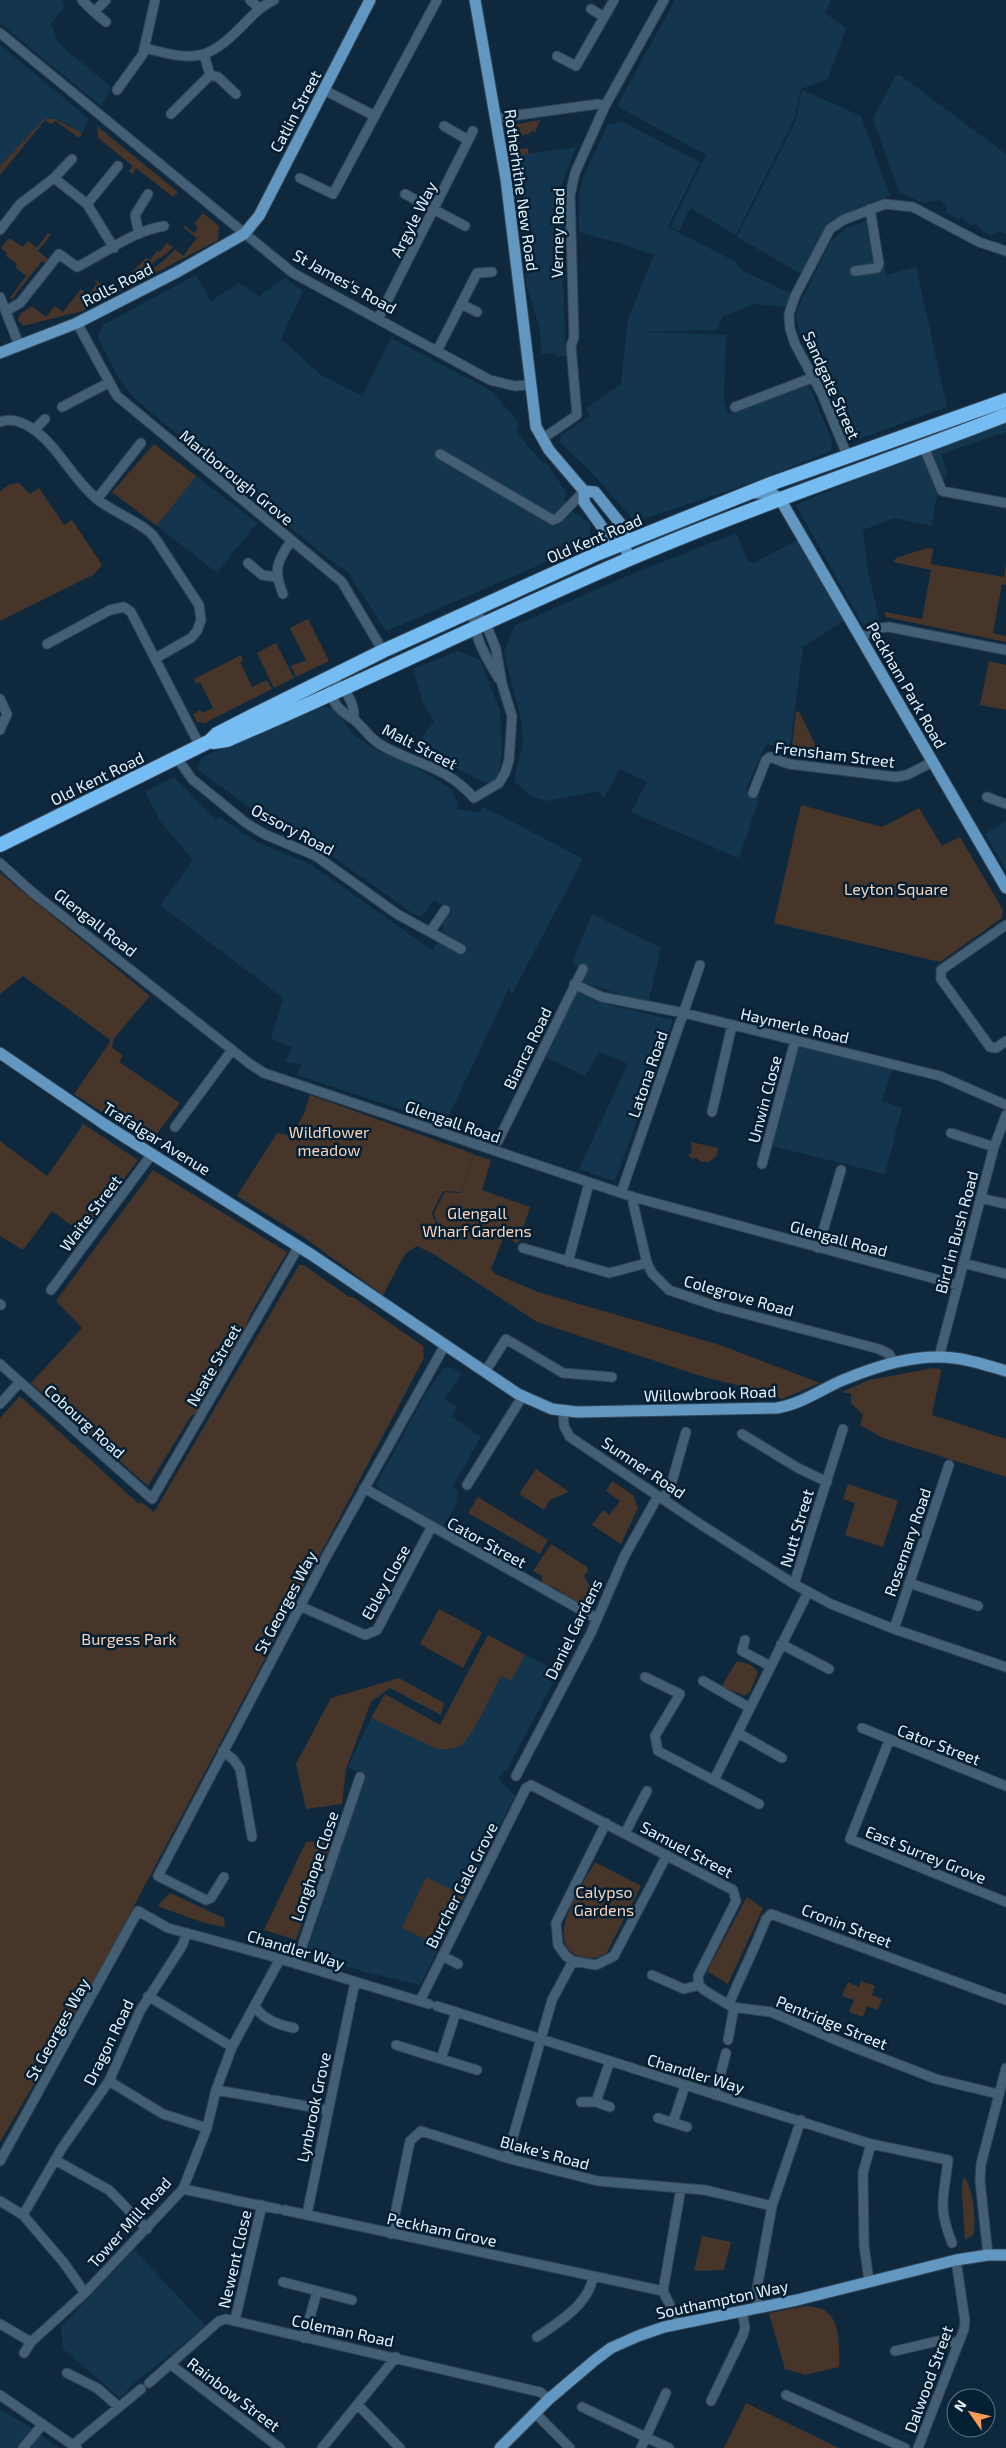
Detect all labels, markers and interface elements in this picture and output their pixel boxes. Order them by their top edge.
street label: Catlin Street [265,67,325,155]
street label: Rotherhithe New Road [501,108,543,272]
street label: Argyle Way [386,177,440,260]
street label: Verney Road [547,188,567,278]
street label: St James's Road [290,245,400,317]
street label: Rolls Road [78,258,156,310]
street label: Sandgate Street [800,328,864,442]
street label: Marlborough Grove [176,425,298,529]
street label: Old Kent Road [543,509,645,567]
street label: Peckham Park Road [863,619,951,751]
street label: Malt Street [379,719,461,773]
street label: Frensham Street [774,737,896,771]
street label: Old Kent Road [47,747,147,809]
street label: Ossory Road [248,799,338,859]
park label: Leyton Square [844,879,948,898]
street label: Glengall Road [51,884,141,960]
street label: Haymerle Road [739,1003,851,1047]
street label: Bianca Road [499,1004,555,1092]
street label: Latona Road [623,1028,671,1120]
street label: Unwin Close [743,1053,785,1145]
street label: Glengall Road [403,1096,503,1146]
street label: Trafalgar Avenue [100,1097,214,1179]
park label: Wildflower meadow [289,1122,370,1159]
street label: Bird in Bush Road [930,1168,982,1296]
street label: Waite Street [55,1171,125,1255]
park label: Glengall Wharf Gardens [422,1203,532,1240]
street label: Glengall Road [788,1216,890,1260]
street label: Colegrove Road [682,1270,796,1320]
street label: Neate Street [182,1321,244,1409]
street label: Cobourg Road [41,1380,129,1462]
street label: Willowbrook Road [643,1381,777,1405]
street label: Sumner Road [599,1432,689,1502]
street label: Rosemary Road [880,1485,934,1599]
street label: Nutt Street [775,1487,817,1569]
street label: Cator Street [444,1513,530,1571]
street label: Ebley Close [357,1541,413,1623]
street label: St Georges Way [250,1547,320,1657]
street label: Daniel Gardens [540,1576,606,1682]
park label: Burgess Park [81,1629,177,1648]
street label: Cator Street [895,1720,983,1768]
street label: Longhope Close [286,1809,342,1923]
street label: Samuel Street [638,1817,736,1881]
street label: Burcher Gale Grove [421,1819,501,1951]
street label: East Surrey Grove [863,1821,989,1887]
park label: Calypso Gardens [574,1882,634,1919]
street label: Cronin Street [799,1899,895,1951]
street label: Chandler Way [245,1925,347,1973]
street label: St Georges Way [21,1974,93,2083]
street label: Pentridge Street [774,1991,890,2053]
street label: Dragon Road [79,1996,137,2088]
street label: Chandler Way [645,2049,747,2097]
street label: Lynbrook Grove [292,2050,334,2164]
street label: Blake's Road [498,2131,592,2173]
street label: Tower Mill Road [83,2173,175,2271]
street label: Newent Close [213,2208,255,2310]
street label: Peckham Grove [385,2208,499,2250]
street label: Southampton Way [654,2276,790,2322]
street label: Coleman Road [290,2310,396,2350]
street label: Dalwood Street [900,2323,956,2435]
street label: Rainbow Street [184,2353,284,2435]
north arrow [946,2388,996,2438]
text: N [950,2397,970,2414]

